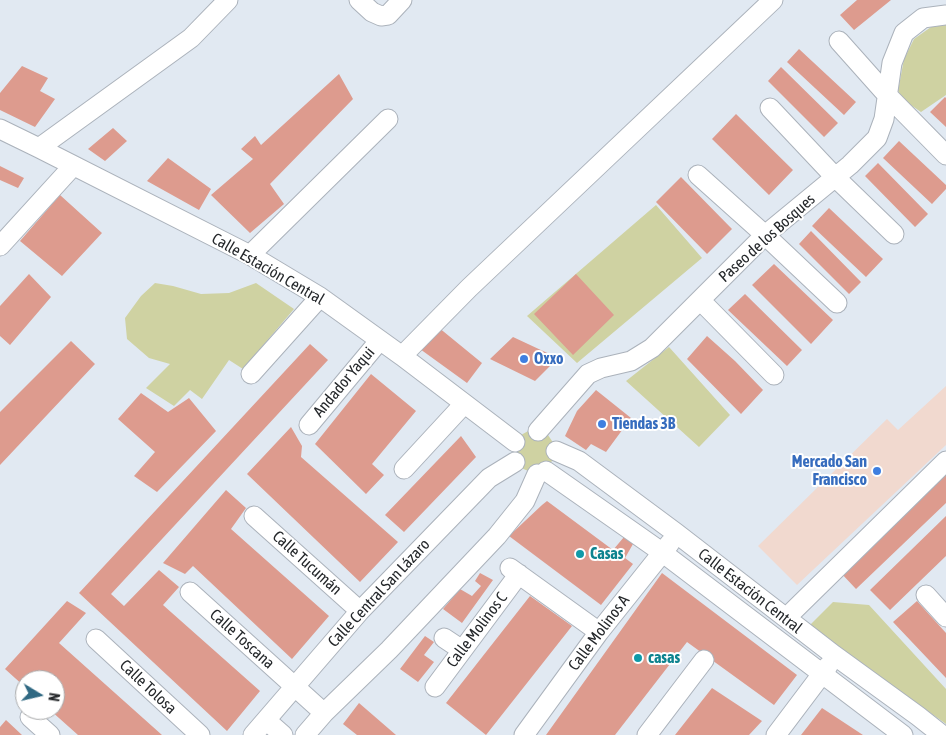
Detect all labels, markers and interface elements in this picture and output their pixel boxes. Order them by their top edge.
street label: Paseo de los Bosques [715,190,819,286]
street label: Calle Estación Central [208,229,328,309]
street label: Andador Yaqui [309,343,379,421]
place label: Oxxo [534,349,564,369]
marker: Oxxo [518,353,530,365]
place label: Tiendas 3B [612,414,675,434]
marker: Tiendas 3B [596,418,608,430]
place label: Mercado San Francisco [792,452,867,490]
marker: Mercado San Francisco [871,465,883,477]
street label: Calle Tucumán [268,527,346,599]
street label: Calle Central San Lázaro [324,535,434,651]
place label: Casas [590,544,623,564]
street label: Calle Estación Central [694,544,806,638]
marker: Casas [574,548,586,560]
street label: Calle Molinos C [443,589,511,671]
street label: Calle Molinos A [564,591,634,675]
street label: Calle Toscana [206,605,278,673]
place label: casas [648,648,680,668]
marker: casas [632,652,644,664]
street label: Calle Tolosa [116,656,180,718]
north arrow [15,670,65,720]
text: N [45,692,62,703]

